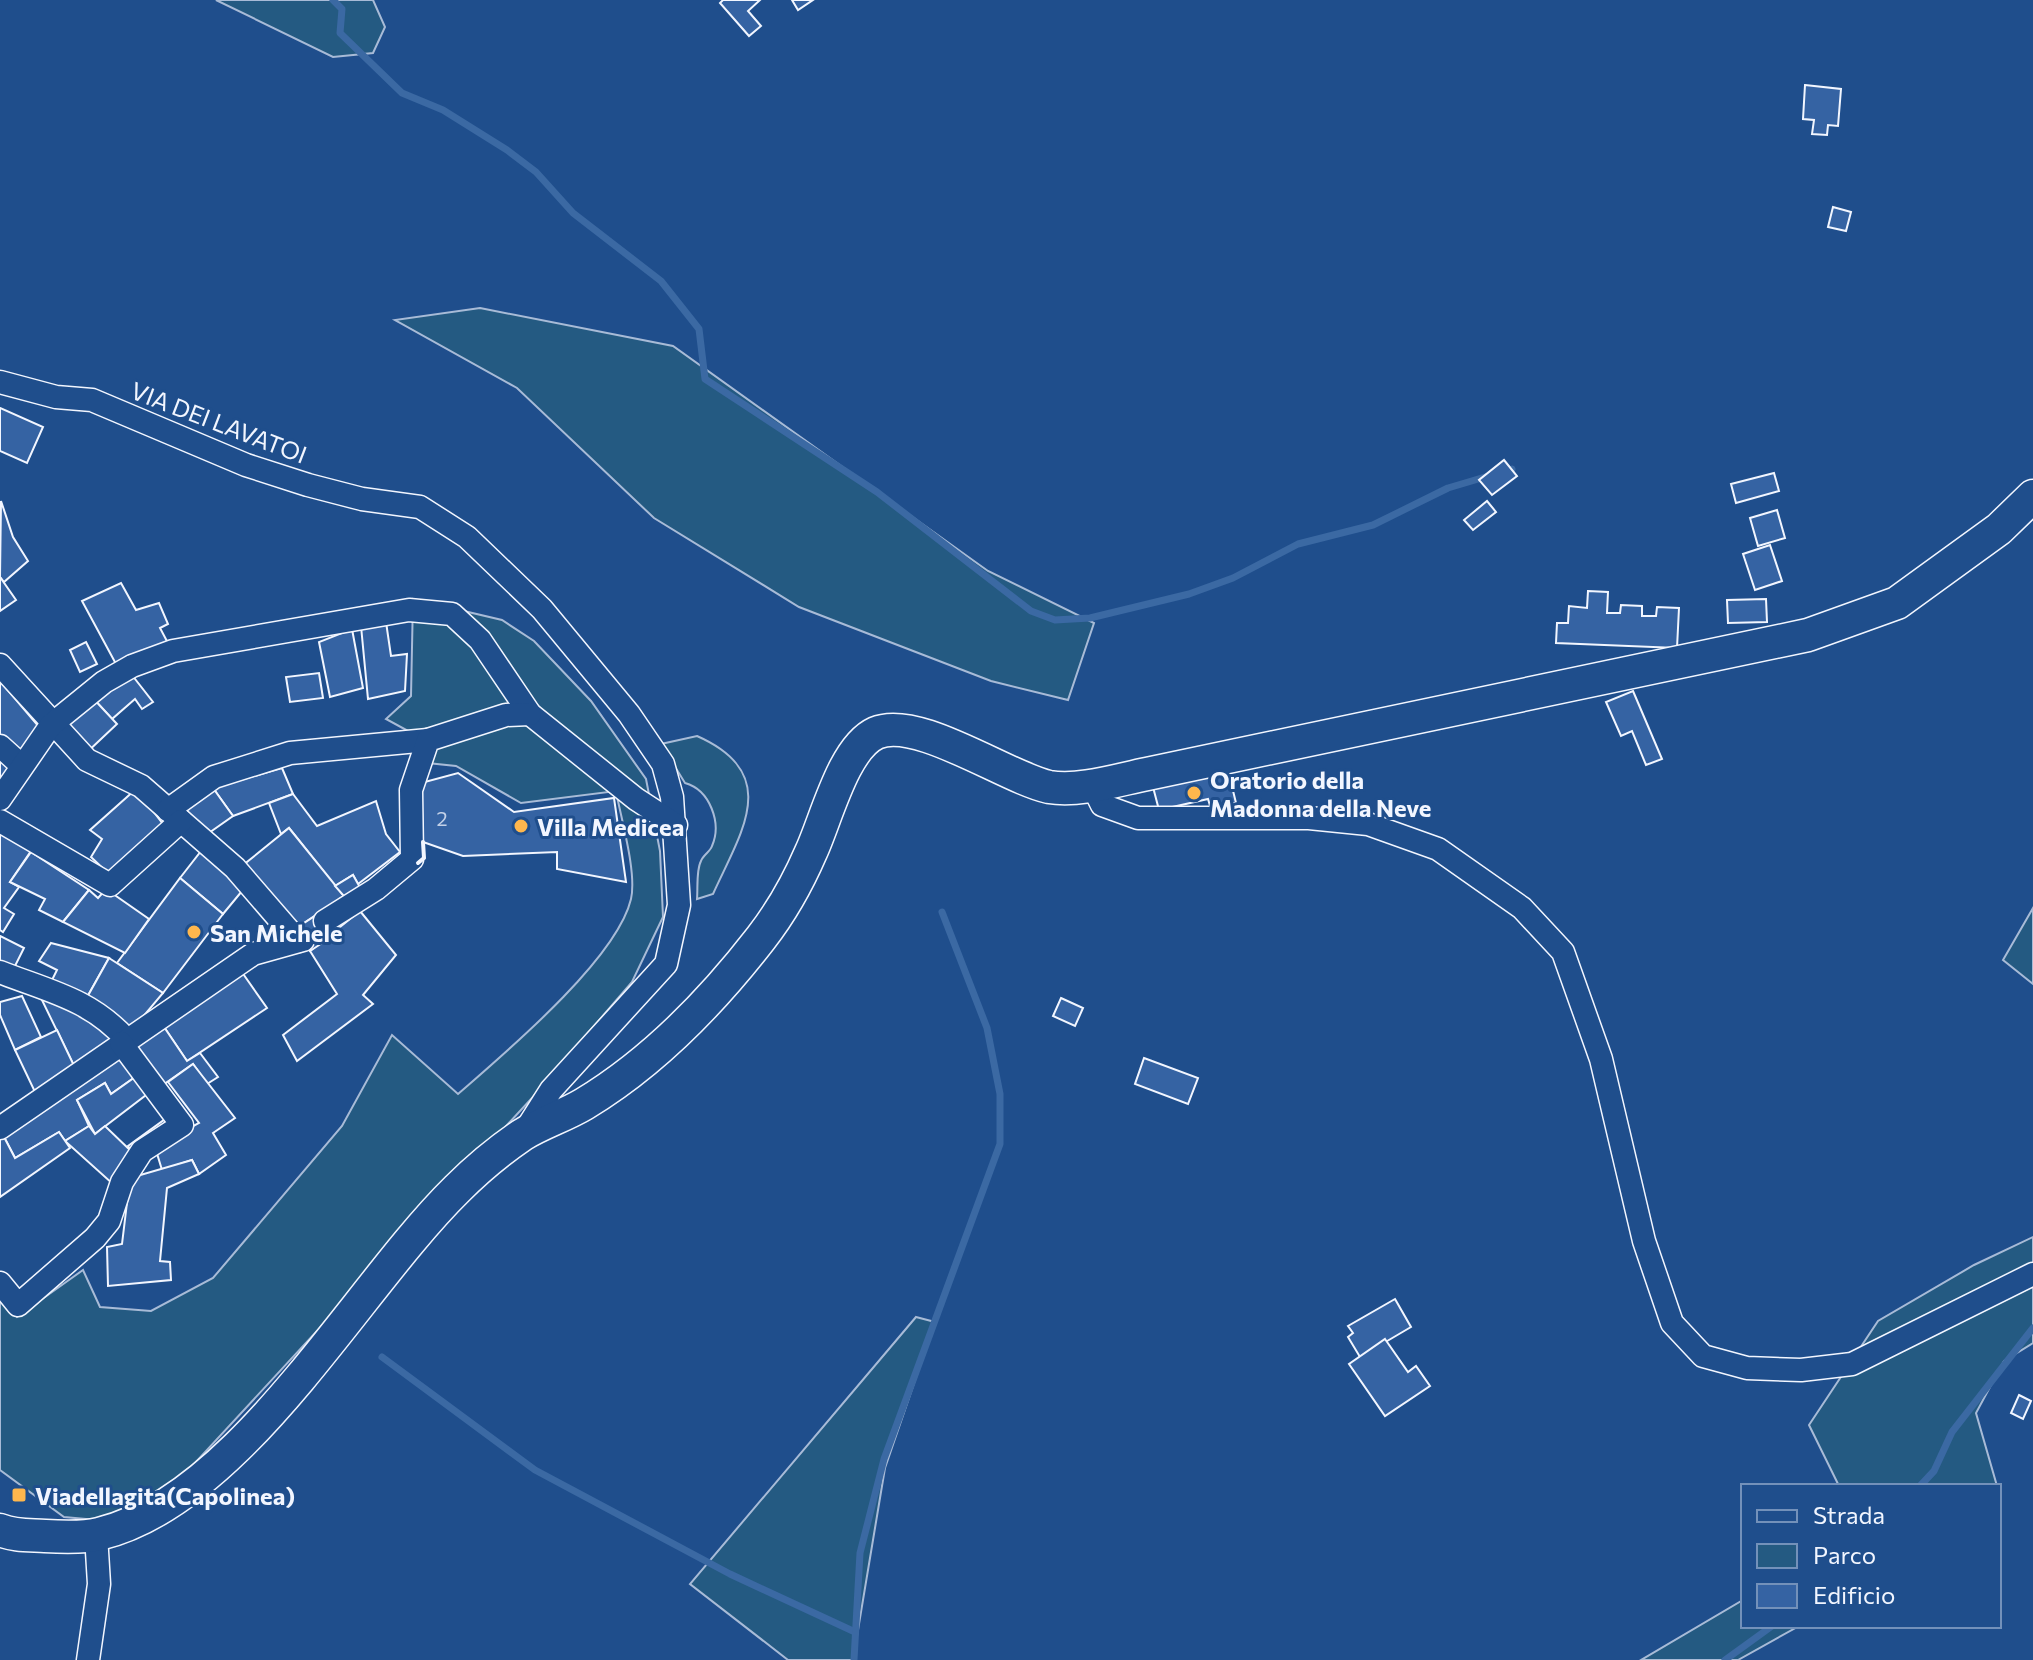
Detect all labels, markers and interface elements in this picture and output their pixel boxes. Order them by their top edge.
street label: VIA DEI LAVATOI [127,375,311,469]
place label: Oratorio della Madonna della Neve [1210,765,1431,822]
marker: Oratorio della Madonna della Neve [1185,784,1203,802]
house number: 2 [436,806,448,830]
place label: Villa Medicea [537,812,684,841]
marker: Villa Medicea [512,817,530,835]
place label: San Michele [210,918,343,947]
marker: San Michele [185,923,203,941]
place label: Viadellagita(Capolinea) [35,1481,295,1510]
legend [1741,1484,2001,1628]
marker: Viadellagita(Capolinea) [10,1486,28,1504]
text: Strada [1813,1500,1885,1529]
text: Parco [1813,1540,1876,1569]
text: Edificio [1813,1580,1895,1609]

